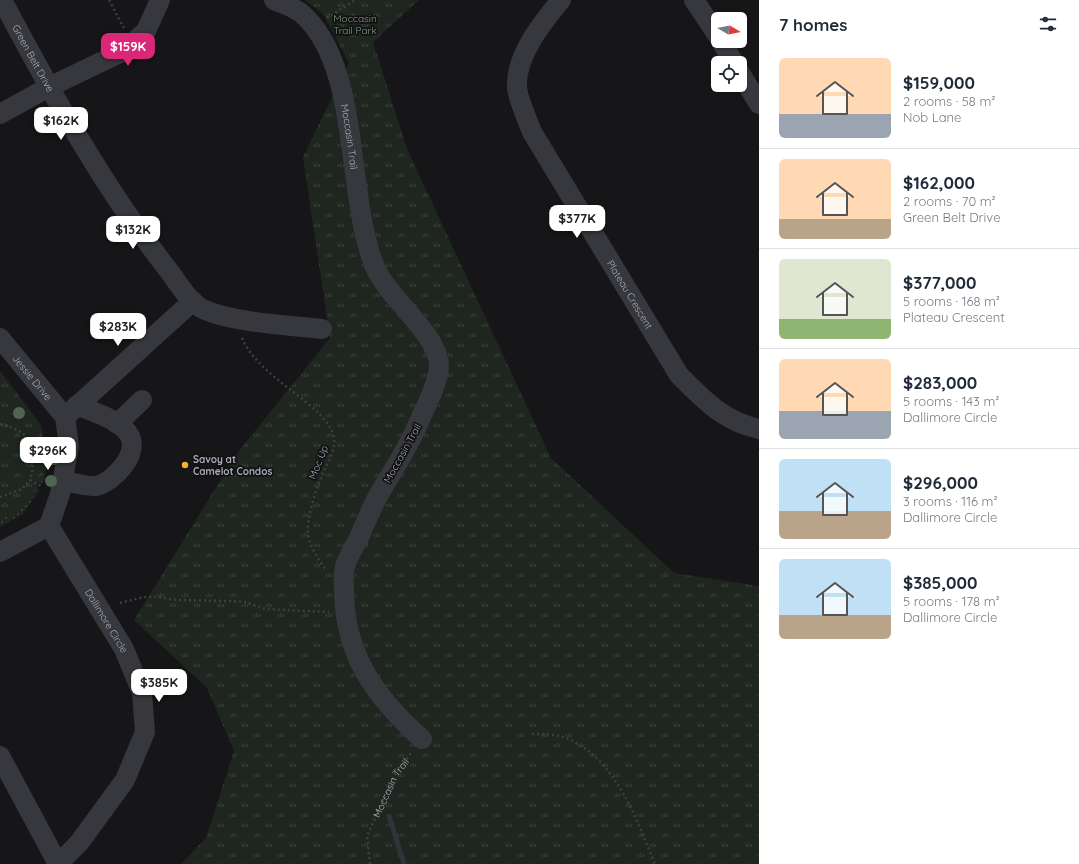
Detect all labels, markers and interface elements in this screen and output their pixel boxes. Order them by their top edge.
park label: Moccasin Trail Park [333,12,377,37]
north arrow [711,12,747,48]
map controls [711,12,747,92]
icon: filters [1037,13,1059,35]
text: 7 homes [779,14,848,35]
street label: Green Belt Drive [9,22,57,95]
pin: $159K [100,33,156,67]
text: $159K [110,38,146,54]
button: locate [711,56,747,92]
text: $159,000 [903,72,975,93]
icon: home [811,74,859,122]
text: 2 rooms · 58 m² [903,93,995,109]
street label: Moccasin Trail [338,103,361,170]
pin: $162K [33,107,89,141]
text: Nob Lane [903,109,961,125]
text: $162K [43,112,79,128]
text: $162,000 [903,172,975,193]
icon: home [811,175,859,223]
text: 2 rooms · 70 m² [903,193,996,209]
pin: $377K [549,205,605,239]
text: Green Belt Drive [903,209,1001,225]
text: $377K [558,210,596,226]
pin: $132K [105,216,161,250]
text: $132K [115,221,151,237]
street label: Plateau Crescent [604,258,656,332]
text: $377,000 [903,272,976,293]
icon: home [811,275,859,323]
text: 5 rooms · 168 m² [903,293,1000,309]
text: Plateau Crescent [903,309,1005,325]
pin: $283K [90,313,146,347]
text: $283K [99,318,137,334]
street label: Jessie Drive [9,352,55,404]
text: $283,000 [903,372,977,393]
icon: home [811,375,859,423]
text: 5 rooms · 143 m² [903,393,999,409]
text: Dallimore Circle [903,409,997,425]
street label: Moccasin Trail [381,421,424,485]
pin: $296K [20,437,76,471]
text: $296K [29,442,67,458]
street label: Moc Up [306,443,331,481]
place label: Savoy at Camelot Condos [193,453,272,478]
marker: Savoy at Camelot Condos [180,460,190,470]
text: $296,000 [903,472,978,493]
icon: home [811,475,859,523]
text: 3 rooms · 116 m² [903,493,998,509]
text: Dallimore Circle [903,509,997,525]
text: $385,000 [903,572,977,593]
icon: home [811,575,859,623]
street label: Dallimore Circle [82,587,131,655]
text: 5 rooms · 178 m² [903,593,1000,609]
text: Dallimore Circle [903,609,997,625]
pin: $385K [131,669,187,703]
text: $385K [140,674,178,690]
street label: Moccasin Trail [370,756,412,820]

